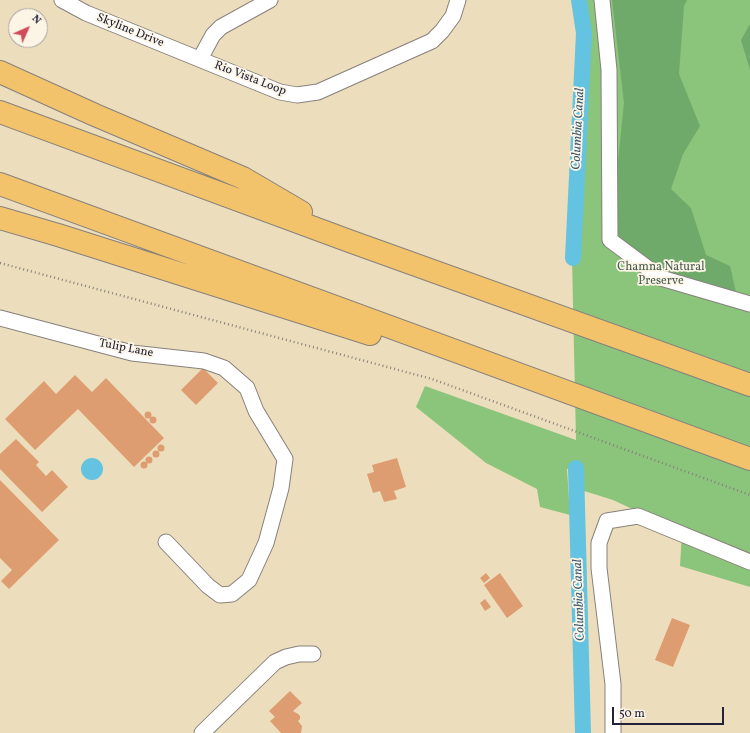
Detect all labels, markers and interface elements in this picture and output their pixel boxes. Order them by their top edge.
north arrow [8,8,48,48]
street label: Skyline Drive [94,11,166,51]
text: N [28,12,44,28]
street label: Rio Vista Loop [212,59,288,99]
water label: Columbia Canal [569,88,589,170]
park label: Chamna Natural Preserve [617,261,705,289]
street label: Tulip Lane [98,337,154,361]
water label: Columbia Canal [571,559,589,641]
scale bar [614,699,726,725]
text: 50 m [619,706,645,722]

